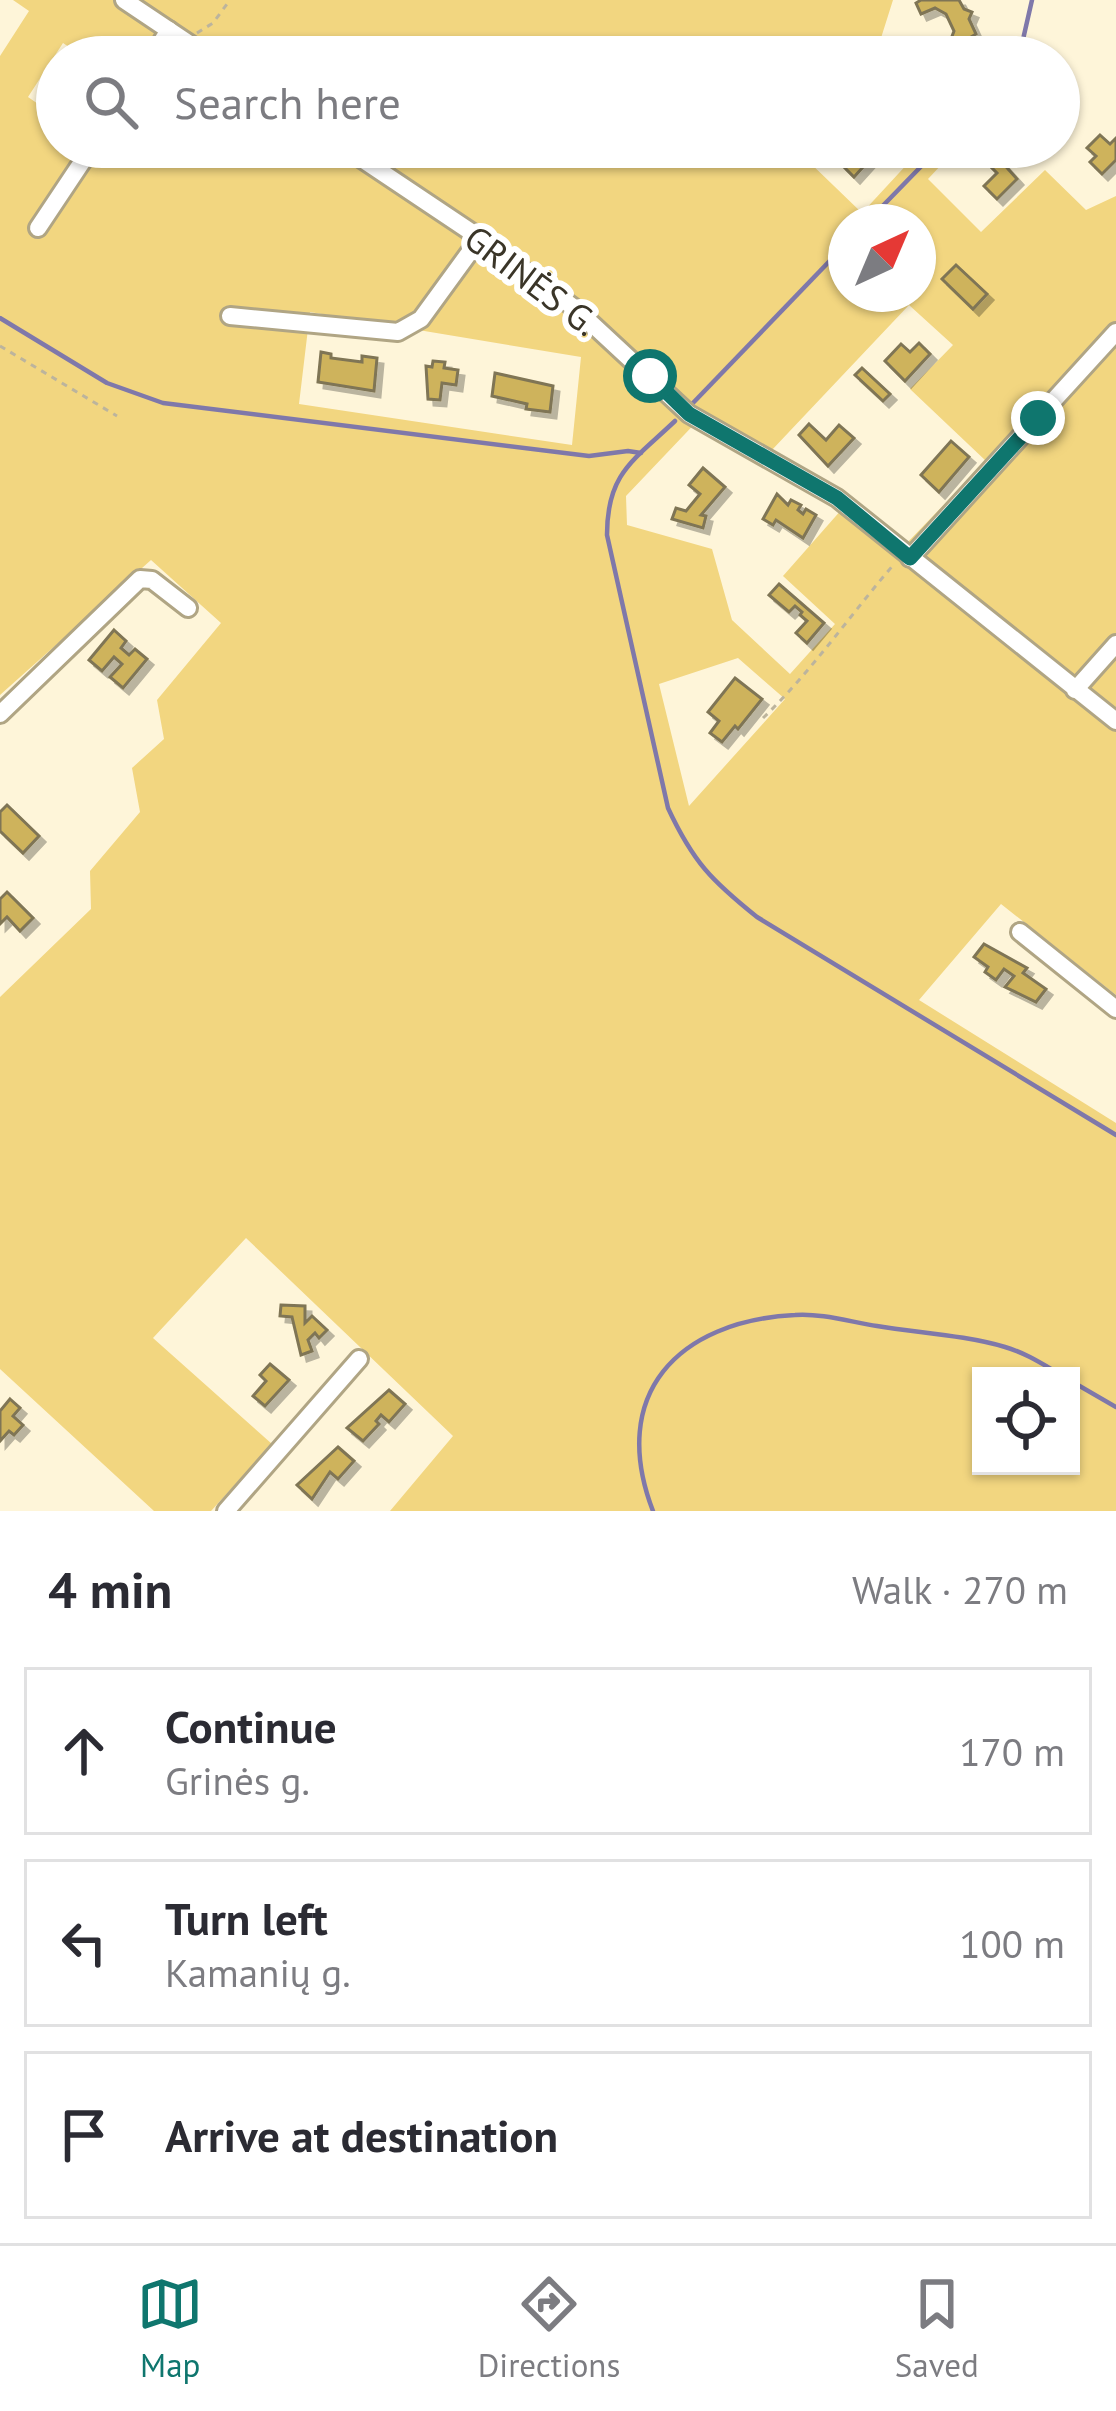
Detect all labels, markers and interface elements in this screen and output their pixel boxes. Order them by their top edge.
search box [36,36,1080,168]
icon: search [78,69,144,135]
text: Search here [174,73,401,131]
north arrow [828,204,936,312]
street label: GRINĖS G. [456,214,608,346]
route start [623,349,677,403]
route end [1011,391,1065,445]
map controls [972,1367,1080,1475]
button: locate [972,1367,1080,1475]
text: 4 min [48,1556,172,1622]
text: Walk · 270 m [852,1564,1068,1615]
text: Continue [165,1697,337,1755]
icon: ahead [51,1718,117,1784]
text: 170 m [959,1726,1065,1777]
text: Grinės g. [165,1755,310,1806]
text: Turn left [165,1889,328,1947]
icon: left [51,1910,117,1976]
text: 100 m [959,1918,1065,1969]
text: Kamanių g. [165,1947,351,1998]
icon: arrive [51,2102,117,2168]
text: Arrive at destination [165,2106,558,2164]
tab: Map [137,2271,203,2386]
tab: Directions [478,2271,620,2386]
tab: Saved [895,2271,979,2386]

